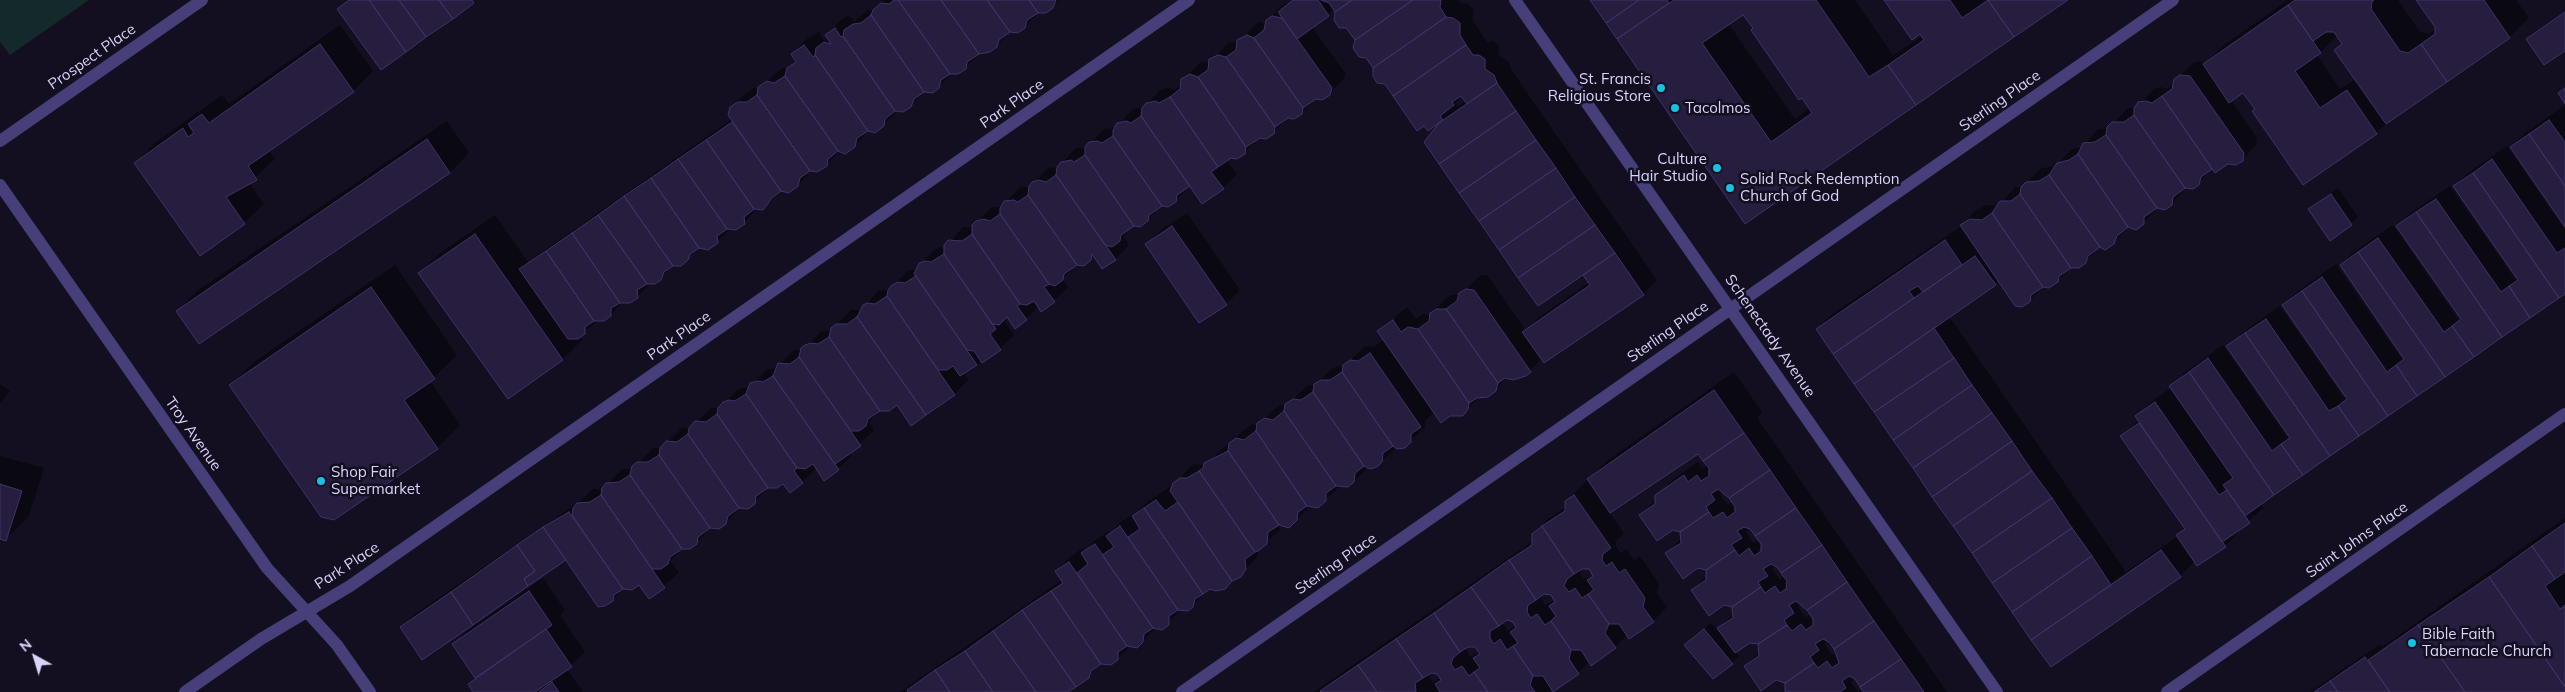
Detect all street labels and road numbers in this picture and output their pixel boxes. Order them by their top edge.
street label: Prospect Place [45,20,139,94]
street label: Sterling Place [1956,66,2044,136]
street label: Park Place [977,76,1047,132]
street label: Schenectady Avenue [1721,271,1819,401]
street label: Sterling Place [1624,297,1712,367]
street label: Park Place [644,308,714,364]
street label: Troy Avenue [161,394,225,474]
street label: Saint Johns Place [2303,498,2411,582]
street label: Sterling Place [1292,529,1380,599]
street label: Park Place [311,539,383,593]

